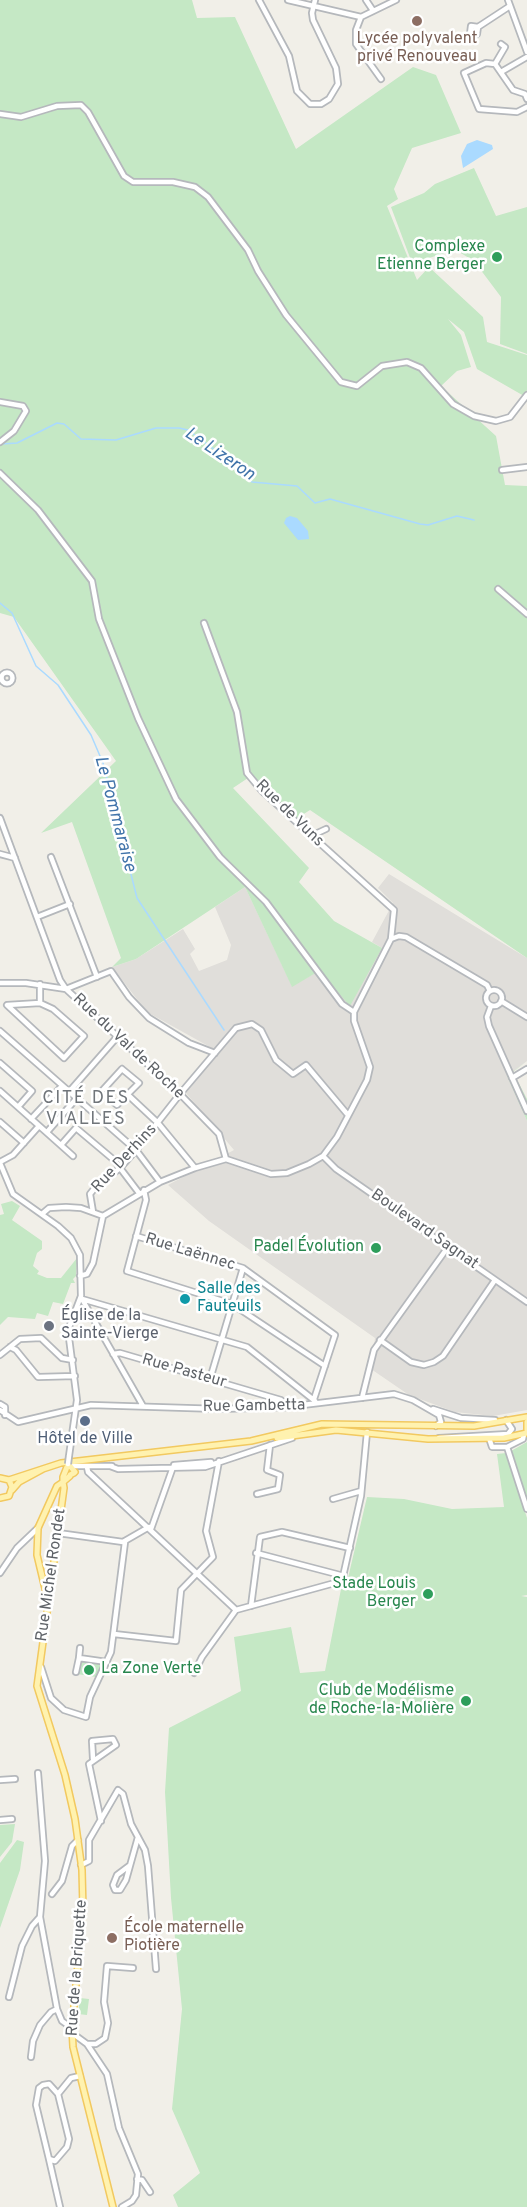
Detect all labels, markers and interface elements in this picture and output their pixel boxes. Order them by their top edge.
marker: Lycée polyvalent privé Renouveau [410,14,424,28]
place label: Lycée polyvalent privé Renouveau [356,30,478,68]
place label: Complexe Etienne Berger [377,238,485,276]
marker: Complexe Etienne Berger [490,250,504,264]
water label: Le Lizeron [180,424,258,486]
water label: Le Pommaraise [88,754,140,874]
street label: Rue de Vuns [251,777,327,851]
street label: Rue du Val de Roche [68,990,188,1104]
district label: CITÉ DES VIALLES [42,1088,130,1130]
street label: Rue Derhins [88,1121,162,1197]
street label: Boulevard Sagnat [367,1186,481,1274]
street label: Rue Laënnec [143,1230,237,1276]
place label: Padel Évolution [253,1238,364,1258]
marker: Padel Évolution [369,1241,383,1255]
place label: Salle des Fauteuils [197,1280,261,1318]
marker: Salle des Fauteuils [178,1292,192,1306]
place label: Église de la Sainte-Vierge [61,1307,159,1345]
marker: Église de la Sainte-Vierge [42,1319,56,1333]
street label: Rue Pasteur [140,1351,228,1393]
street label: Rue Gambetta [202,1397,306,1417]
marker: Hôtel de Ville [78,1414,92,1428]
place label: Hôtel de Ville [37,1430,133,1450]
street label: Rue Michel Rondet [33,1507,71,1643]
place label: Stade Louis Berger [332,1575,416,1613]
marker: Stade Louis Berger [421,1587,435,1601]
place label: La Zone Verte [101,1660,201,1680]
marker: La Zone Verte [82,1663,96,1677]
place label: Club de Modélisme de Roche-la-Molière [309,1682,454,1720]
marker: Club de Modélisme de Roche-la-Molière [459,1694,473,1708]
street label: Rue de la Briquette [64,1899,92,2037]
place label: École maternelle Piotière [124,1919,244,1957]
marker: École maternelle Piotière [105,1931,119,1945]

